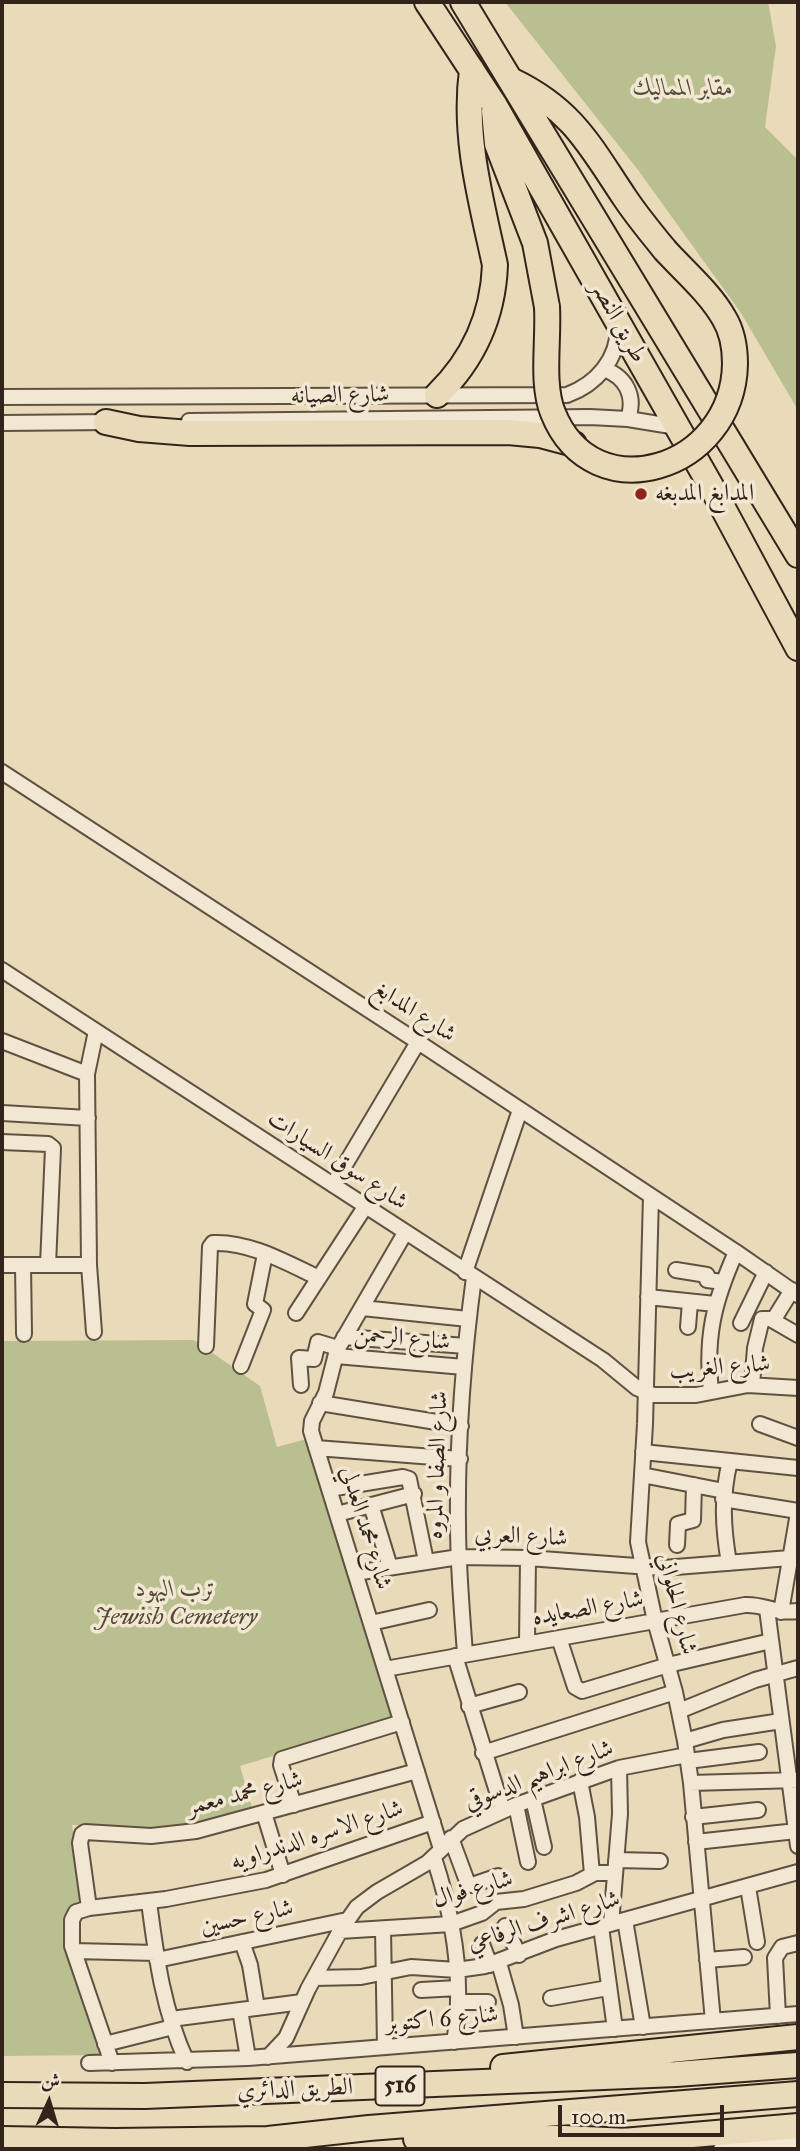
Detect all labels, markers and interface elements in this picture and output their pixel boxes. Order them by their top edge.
park label: مقابر المماليك [633,75,733,103]
street label: طريق النصر [584,276,652,368]
street label: شارع الصيانه [290,381,390,411]
place label: المدابغ المدبغه [655,480,754,508]
marker: المدابغ المدبغه [633,486,649,502]
street label: شارع المدابغ [367,974,461,1050]
street label: شارع سوق السيارات [261,1105,413,1217]
street label: شارع الرحمن [353,1320,451,1358]
street label: شارع الغريب [669,1350,771,1386]
street label: شارع الصفا و المروه [421,1390,455,1540]
street label: شارع محمد العدلي [333,1463,397,1593]
street label: شارع العربي [474,1520,568,1554]
street label: شارع الحلواني [649,1550,703,1658]
park label: ترب اليهود Jewish Cemetery [95,1576,257,1632]
street label: شارع الصعايده [530,1585,646,1633]
street label: شارع ابراهيم الدسوقي [460,1734,618,1818]
street label: شارع محمد معمر [184,1766,306,1822]
street label: شارع الاسره الدندراويه [227,1795,407,1877]
street label: شارع فوال [430,1865,516,1915]
street label: شارع اشرف الرفاعي [464,1885,624,1959]
street label: شارع حسين [198,1894,296,1942]
street label: شارع 6 اكتوبر [385,2001,499,2039]
road number: 516 [376,2066,424,2106]
north arrow [14,2067,84,2137]
text: ش [40,2068,61,2093]
street label: الطريق الدائري [236,2074,354,2106]
scale bar [562,2092,728,2136]
text: 100 m [571,2104,626,2130]

